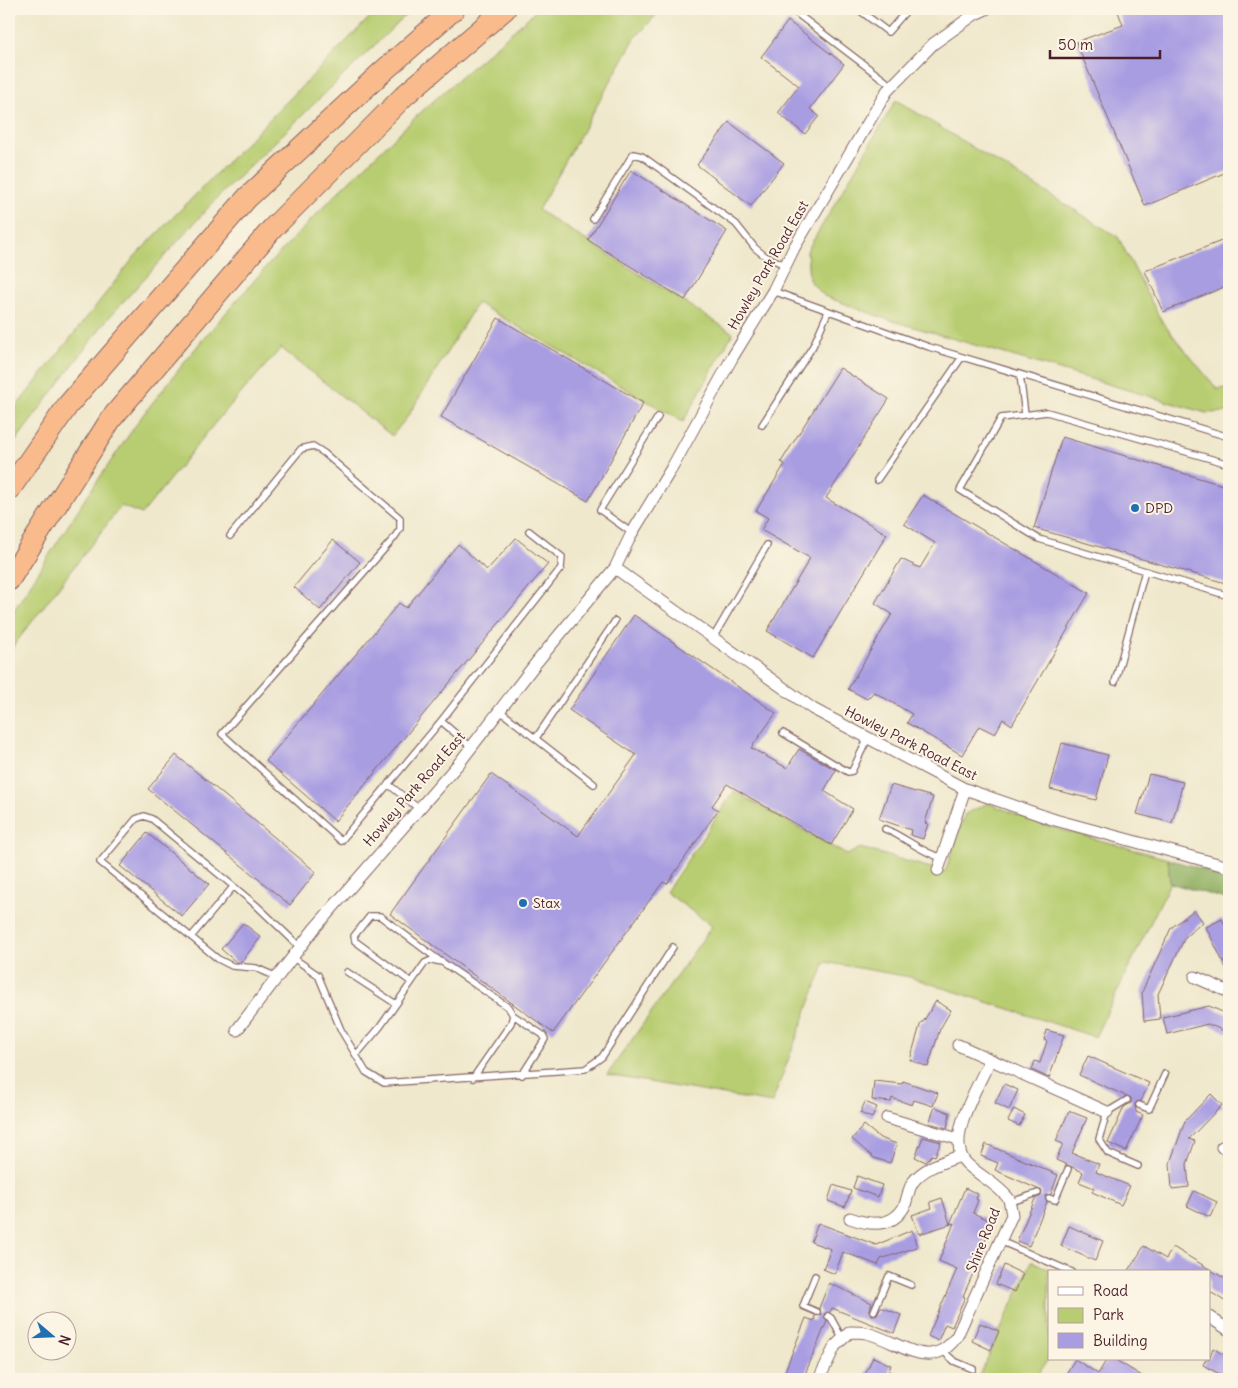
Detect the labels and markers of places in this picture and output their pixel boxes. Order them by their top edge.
place label: DPD [1145,499,1173,517]
marker: DPD [1129,502,1141,514]
place label: Stax [533,894,560,912]
marker: Stax [517,897,529,909]

